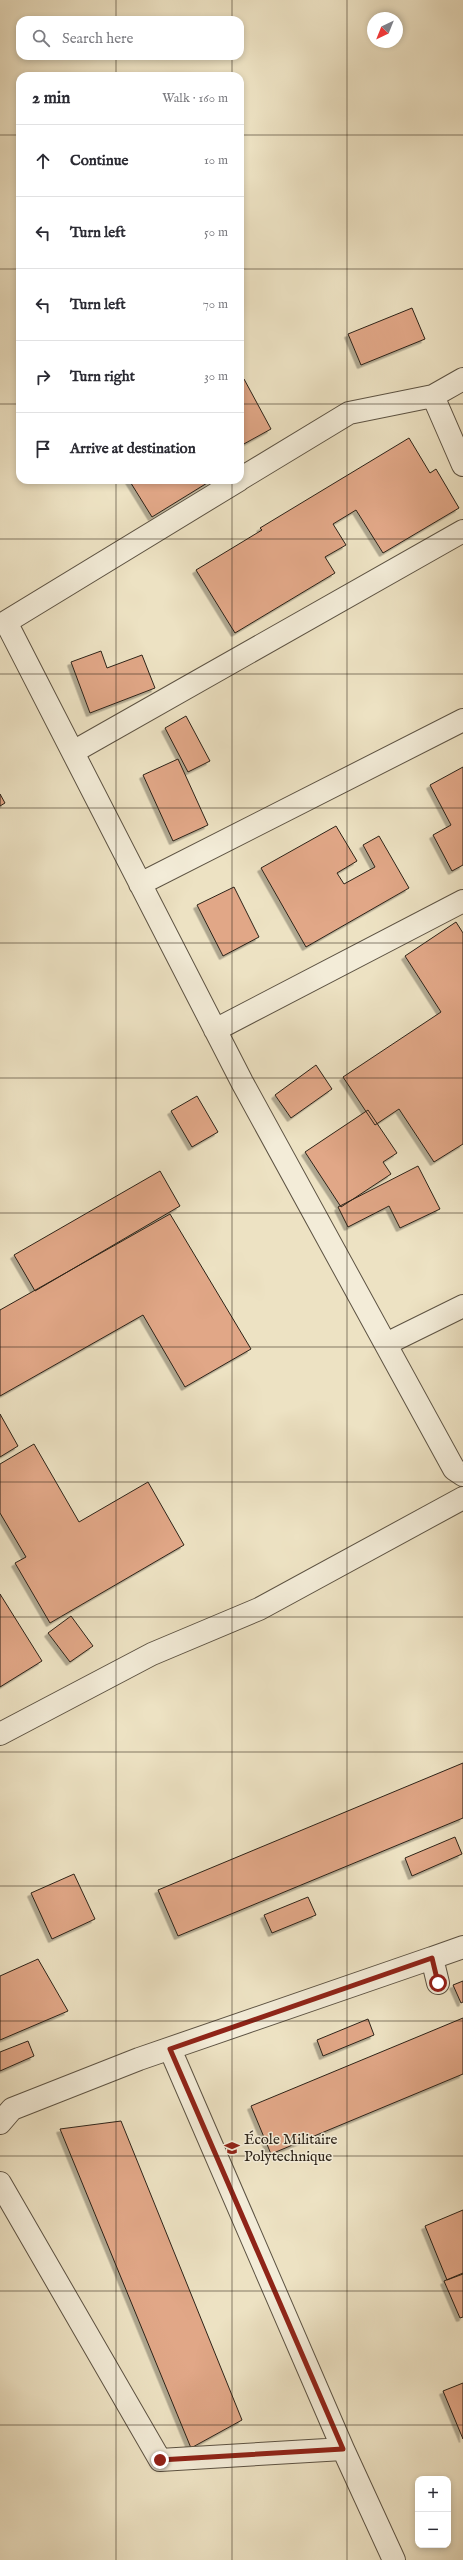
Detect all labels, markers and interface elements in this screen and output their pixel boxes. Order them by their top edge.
north arrow [367,12,403,48]
search box [16,16,244,60]
icon: search [30,27,52,49]
text: Search here [62,29,133,48]
text: 2 min [32,88,70,109]
text: Walk · 160 m [162,90,228,107]
icon: ahead [32,150,54,172]
text: Continue [70,151,128,170]
text: 10 m [204,152,228,169]
icon: left [32,222,54,244]
text: Turn left [70,223,126,242]
text: 50 m [204,224,228,241]
icon: left [32,294,54,316]
text: Turn left [70,295,126,314]
text: 70 m [203,296,228,313]
icon: right [32,366,54,388]
text: Turn right [70,367,135,386]
text: 30 m [204,368,228,385]
icon: arrive [32,438,54,460]
text: Arrive at destination [70,439,196,458]
route start [429,1974,447,1992]
place label: École Militaire Polytechnique [244,2130,337,2166]
school or university icon: École Militaire Polytechnique [223,2139,241,2157]
route end [151,2451,169,2469]
map controls [415,2476,451,2548]
button: + [415,2476,451,2512]
button: − [415,2512,451,2548]

